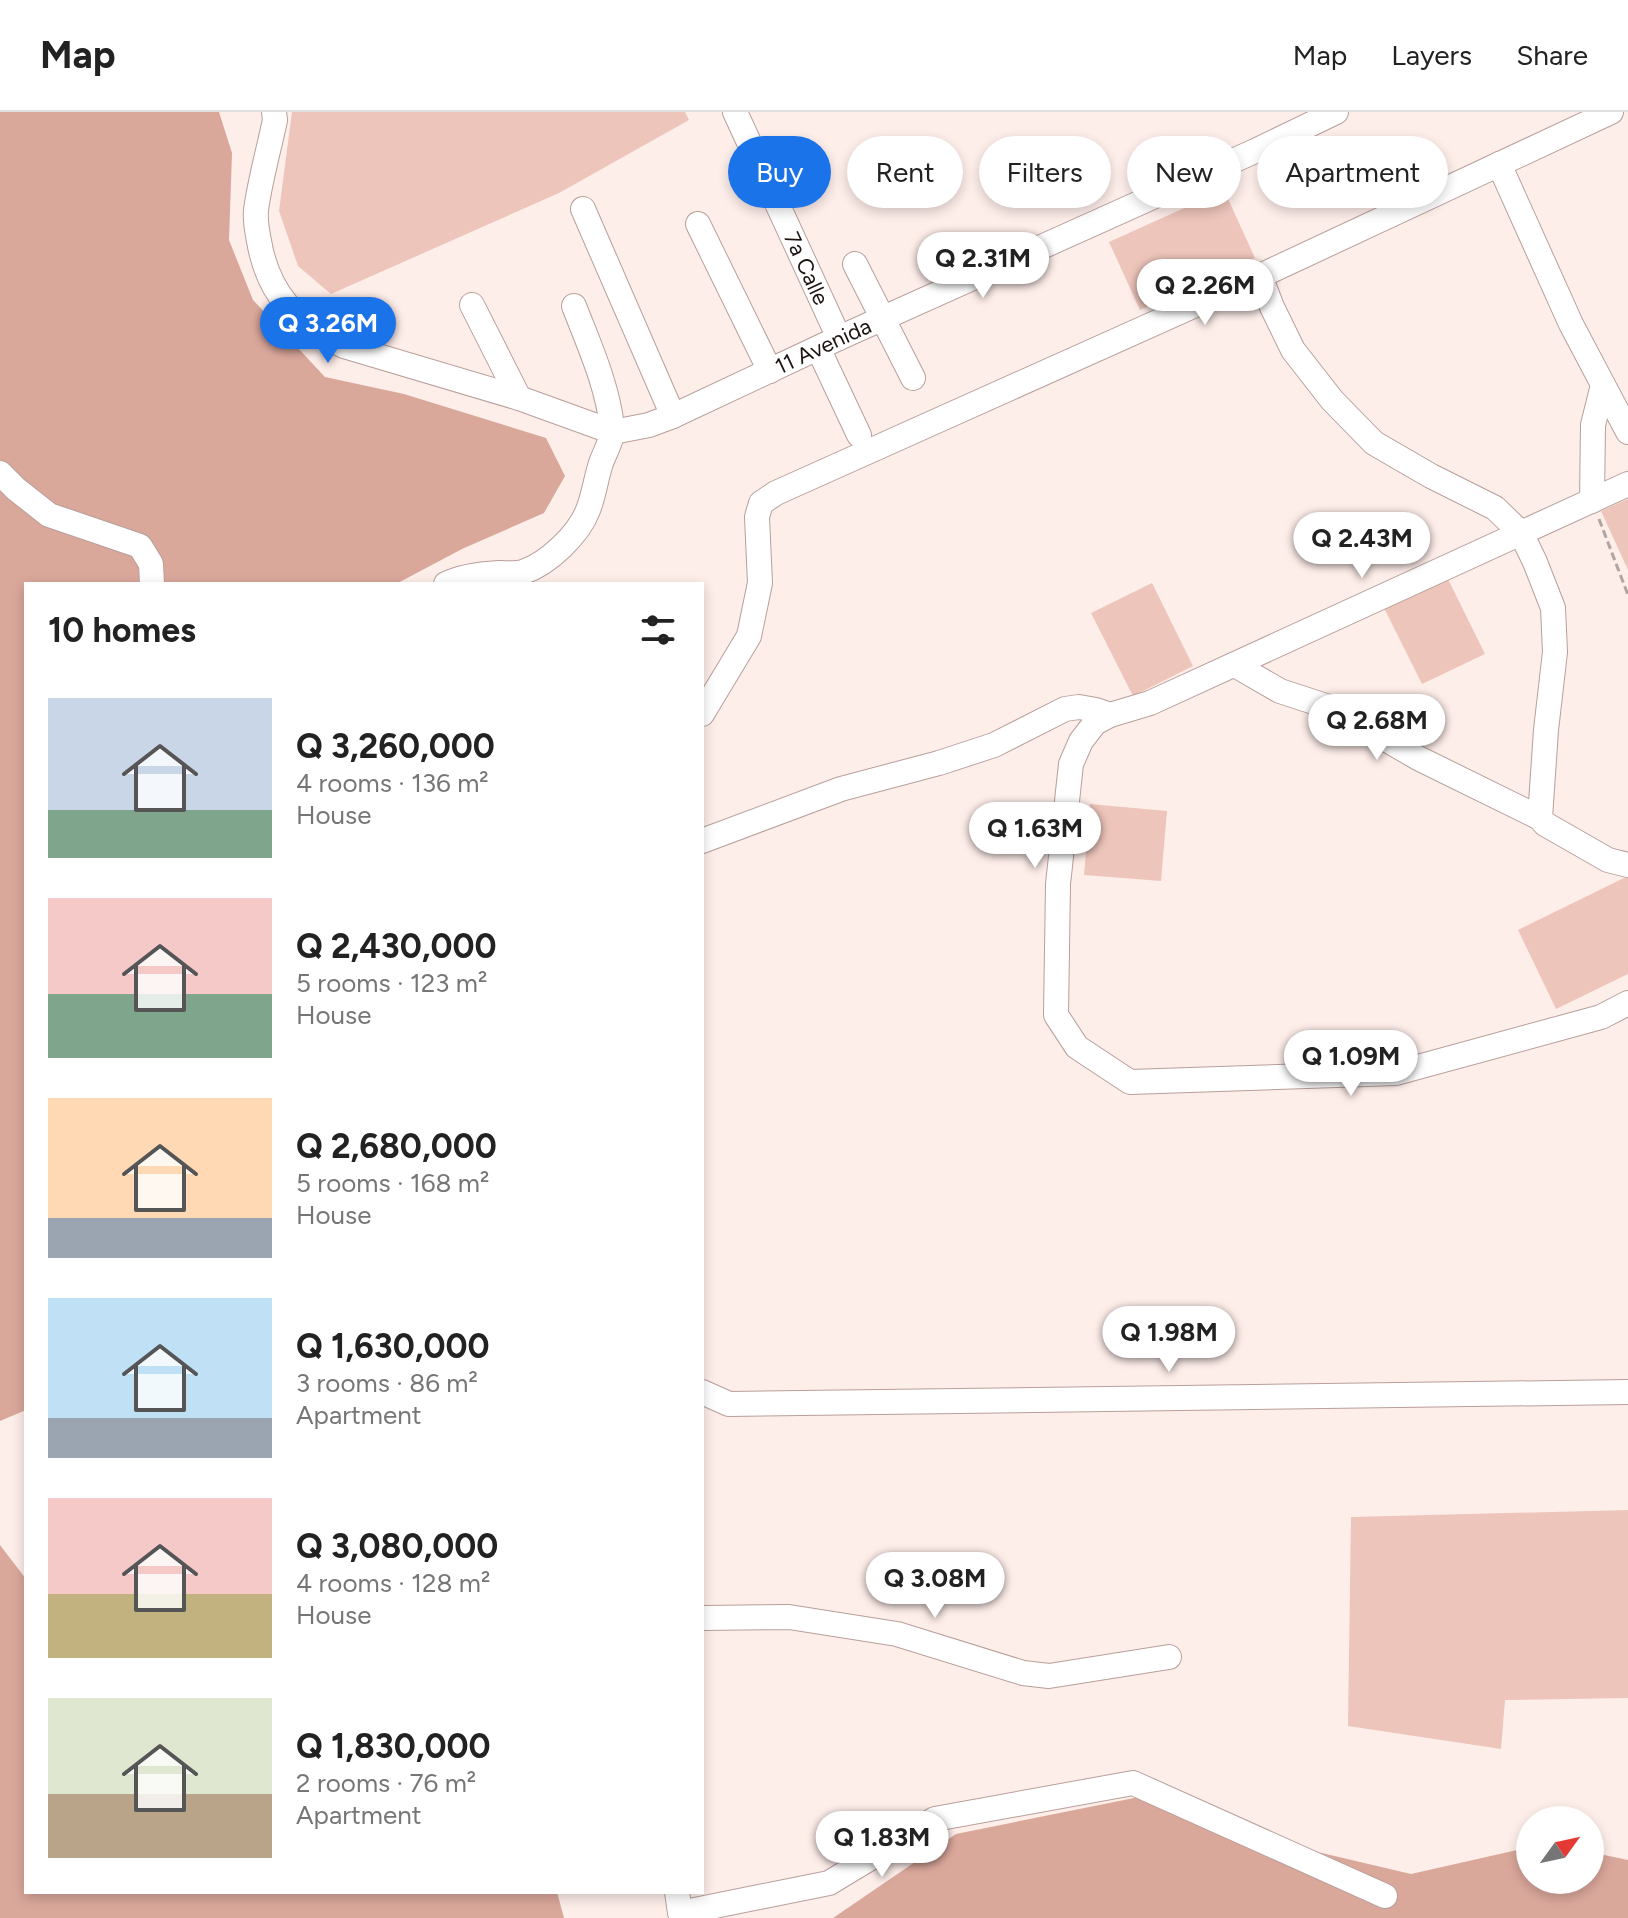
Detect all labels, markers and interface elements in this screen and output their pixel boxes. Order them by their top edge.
text: Map [40,32,116,78]
text: Map [1293,38,1347,72]
text: Layers [1391,38,1472,72]
text: Share [1516,38,1588,72]
chip: Buy [728,136,831,208]
chip: Rent [847,136,963,208]
chip: Filters [979,136,1111,208]
chip: New [1127,136,1241,208]
chip: Apartment [1257,136,1448,208]
street label: 7a Calle [778,227,835,309]
pin: Q 2.31M [909,232,1057,300]
text: Q 2.31M [935,242,1031,274]
pin: Q 2.26M [1131,259,1279,327]
text: Q 2.26M [1155,269,1255,301]
pin: Q 3.26M [254,297,402,365]
text: Q 3.26M [278,307,378,339]
street label: 11 Avenida [771,312,875,380]
pin: Q 2.43M [1288,512,1436,580]
text: Q 2.43M [1311,522,1413,554]
icon: filters [636,608,680,652]
text: 10 homes [48,610,196,651]
pin: Q 2.68M [1303,694,1451,762]
text: Q 2.68M [1326,704,1428,736]
text: Q 3,260,000 [296,726,495,767]
icon: home [112,730,208,826]
text: 4 rooms · 136 m² [296,767,489,799]
text: House [296,799,371,831]
pin: Q 1.63M [961,802,1109,870]
text: Q 1.63M [987,812,1083,844]
text: Q 2,430,000 [296,926,497,967]
icon: home [112,930,208,1026]
text: 5 rooms · 123 m² [296,967,487,999]
text: House [296,999,371,1031]
pin: Q 1.09M [1277,1030,1425,1098]
text: Q 1.09M [1302,1040,1400,1072]
text: Q 2,680,000 [296,1126,497,1167]
icon: home [112,1130,208,1226]
text: 5 rooms · 168 m² [296,1167,489,1199]
text: House [296,1199,371,1231]
pin: Q 1.98M [1095,1306,1243,1374]
text: Q 1.98M [1120,1316,1218,1348]
text: Q 1,630,000 [296,1326,490,1367]
icon: home [112,1330,208,1426]
text: 3 rooms · 86 m² [296,1367,478,1399]
text: Apartment [296,1399,422,1431]
text: Q 3,080,000 [296,1526,498,1567]
icon: home [112,1530,208,1626]
pin: Q 3.08M [861,1552,1009,1620]
text: Q 3.08M [884,1562,986,1594]
text: 4 rooms · 128 m² [296,1567,490,1599]
text: House [296,1599,371,1631]
text: Q 1,830,000 [296,1726,491,1767]
icon: home [112,1730,208,1826]
text: 2 rooms · 76 m² [296,1767,476,1799]
text: Apartment [296,1799,422,1831]
north arrow [1516,1806,1604,1894]
map controls [1516,1806,1604,1894]
pin: Q 1.83M [808,1811,956,1879]
text: Q 1.83M [834,1821,930,1853]

